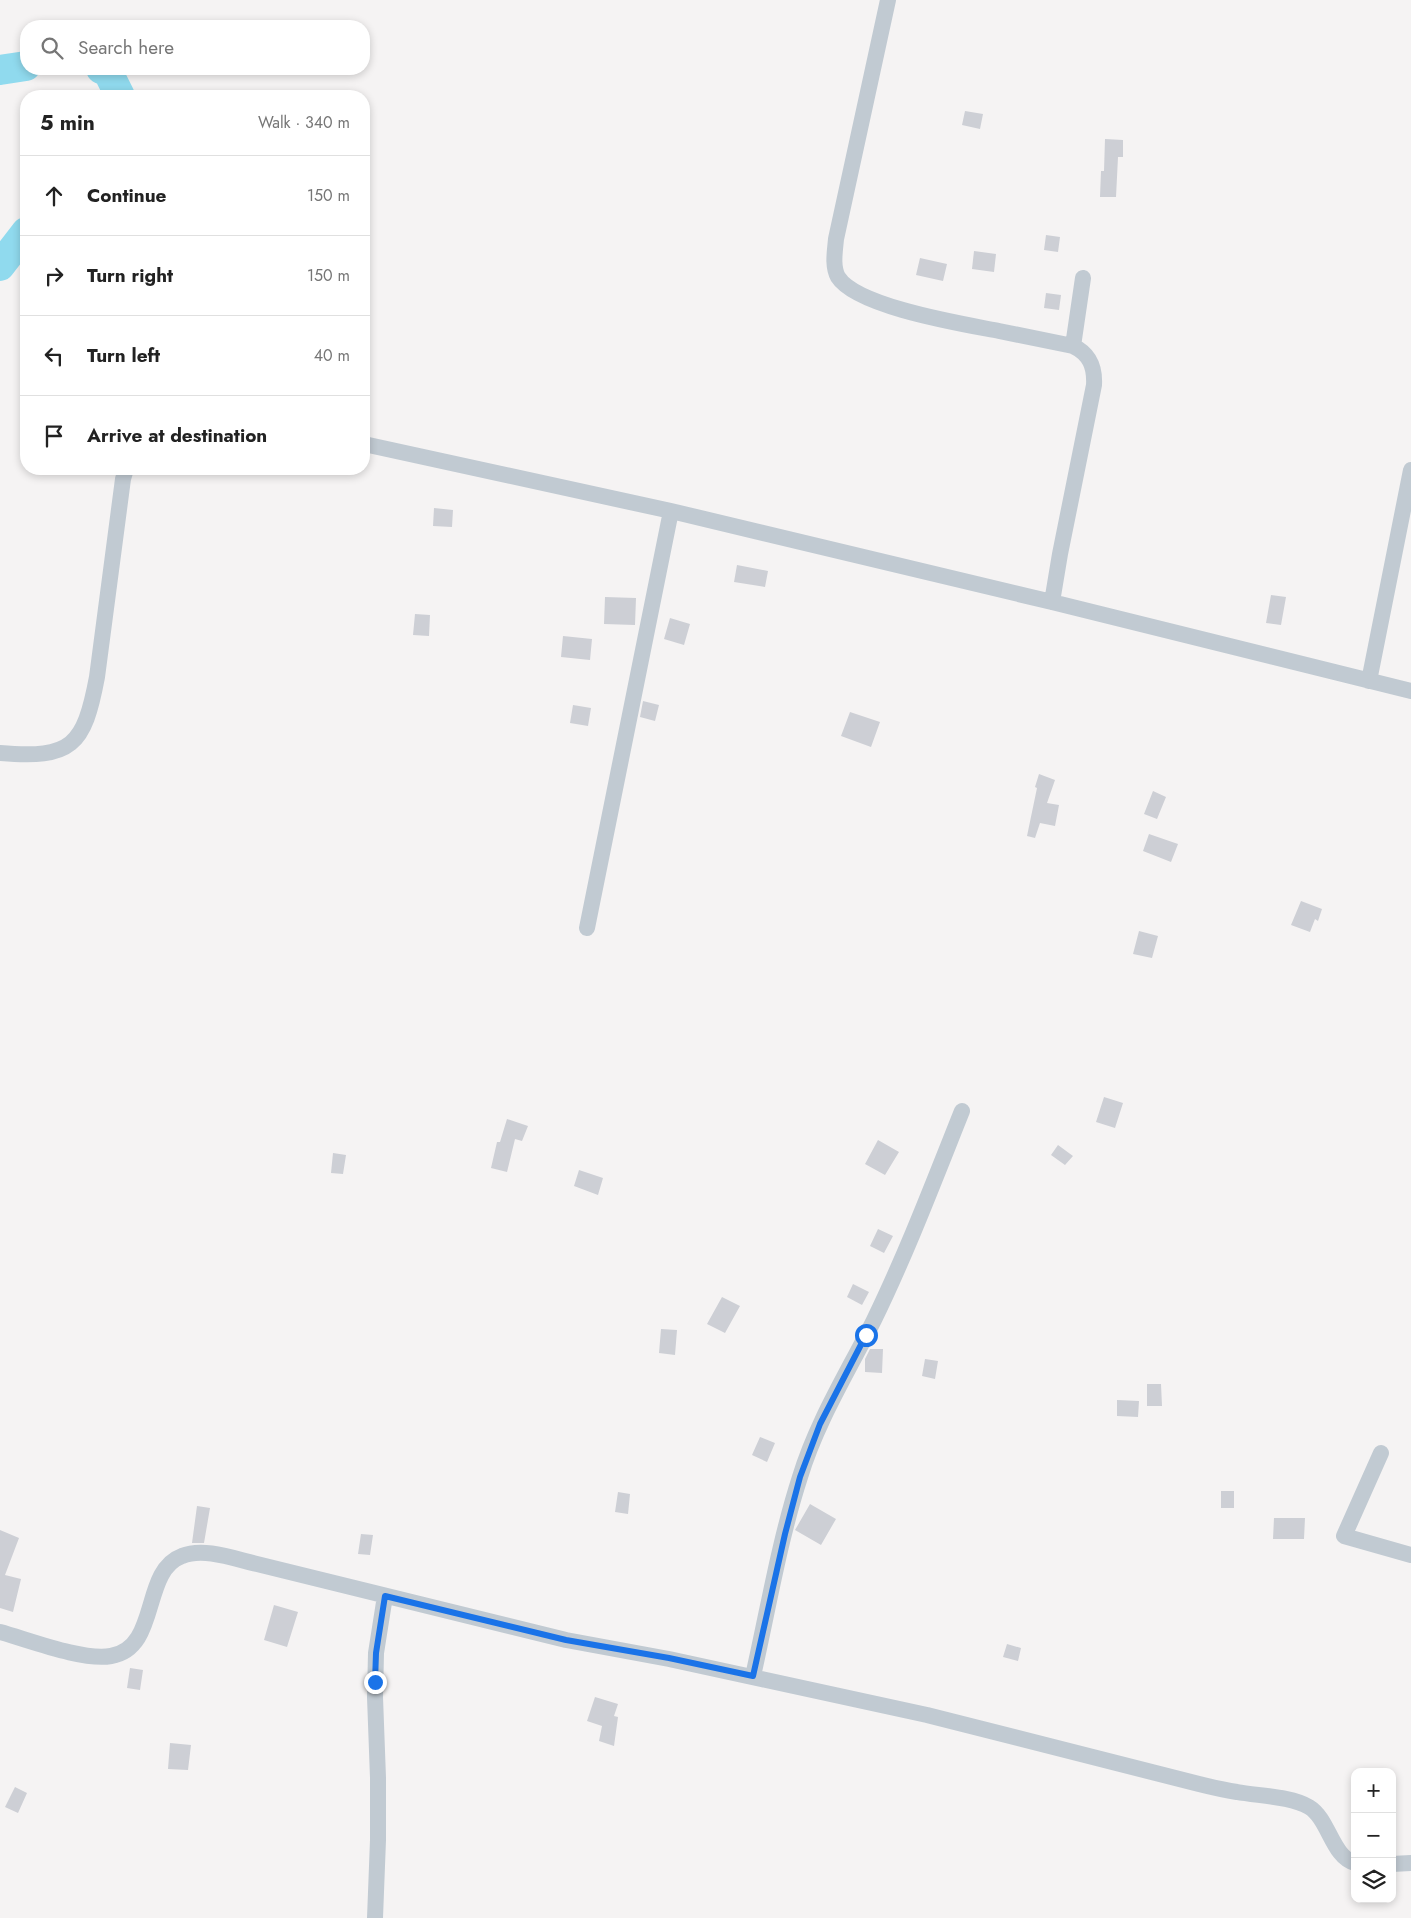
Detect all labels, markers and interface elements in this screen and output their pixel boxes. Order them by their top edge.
search box [20,20,370,75]
icon: search [38,34,66,62]
text: Search here [78,34,174,61]
text: 5 min [40,108,95,138]
text: Walk · 340 m [258,111,350,134]
icon: ahead [40,182,68,210]
text: Continue [87,182,166,209]
text: 150 m [307,184,350,207]
icon: right [40,262,68,290]
text: Turn right [87,262,173,289]
text: 150 m [307,264,350,287]
icon: left [40,342,68,370]
text: Turn left [87,342,160,369]
text: 40 m [314,344,350,367]
icon: arrive [40,422,68,450]
text: Arrive at destination [87,422,267,449]
route start [855,1324,878,1347]
route end [364,1671,387,1694]
map controls [1351,1768,1396,1903]
button: + [1351,1768,1396,1813]
button: − [1351,1813,1396,1858]
button: layers [1351,1858,1396,1903]

